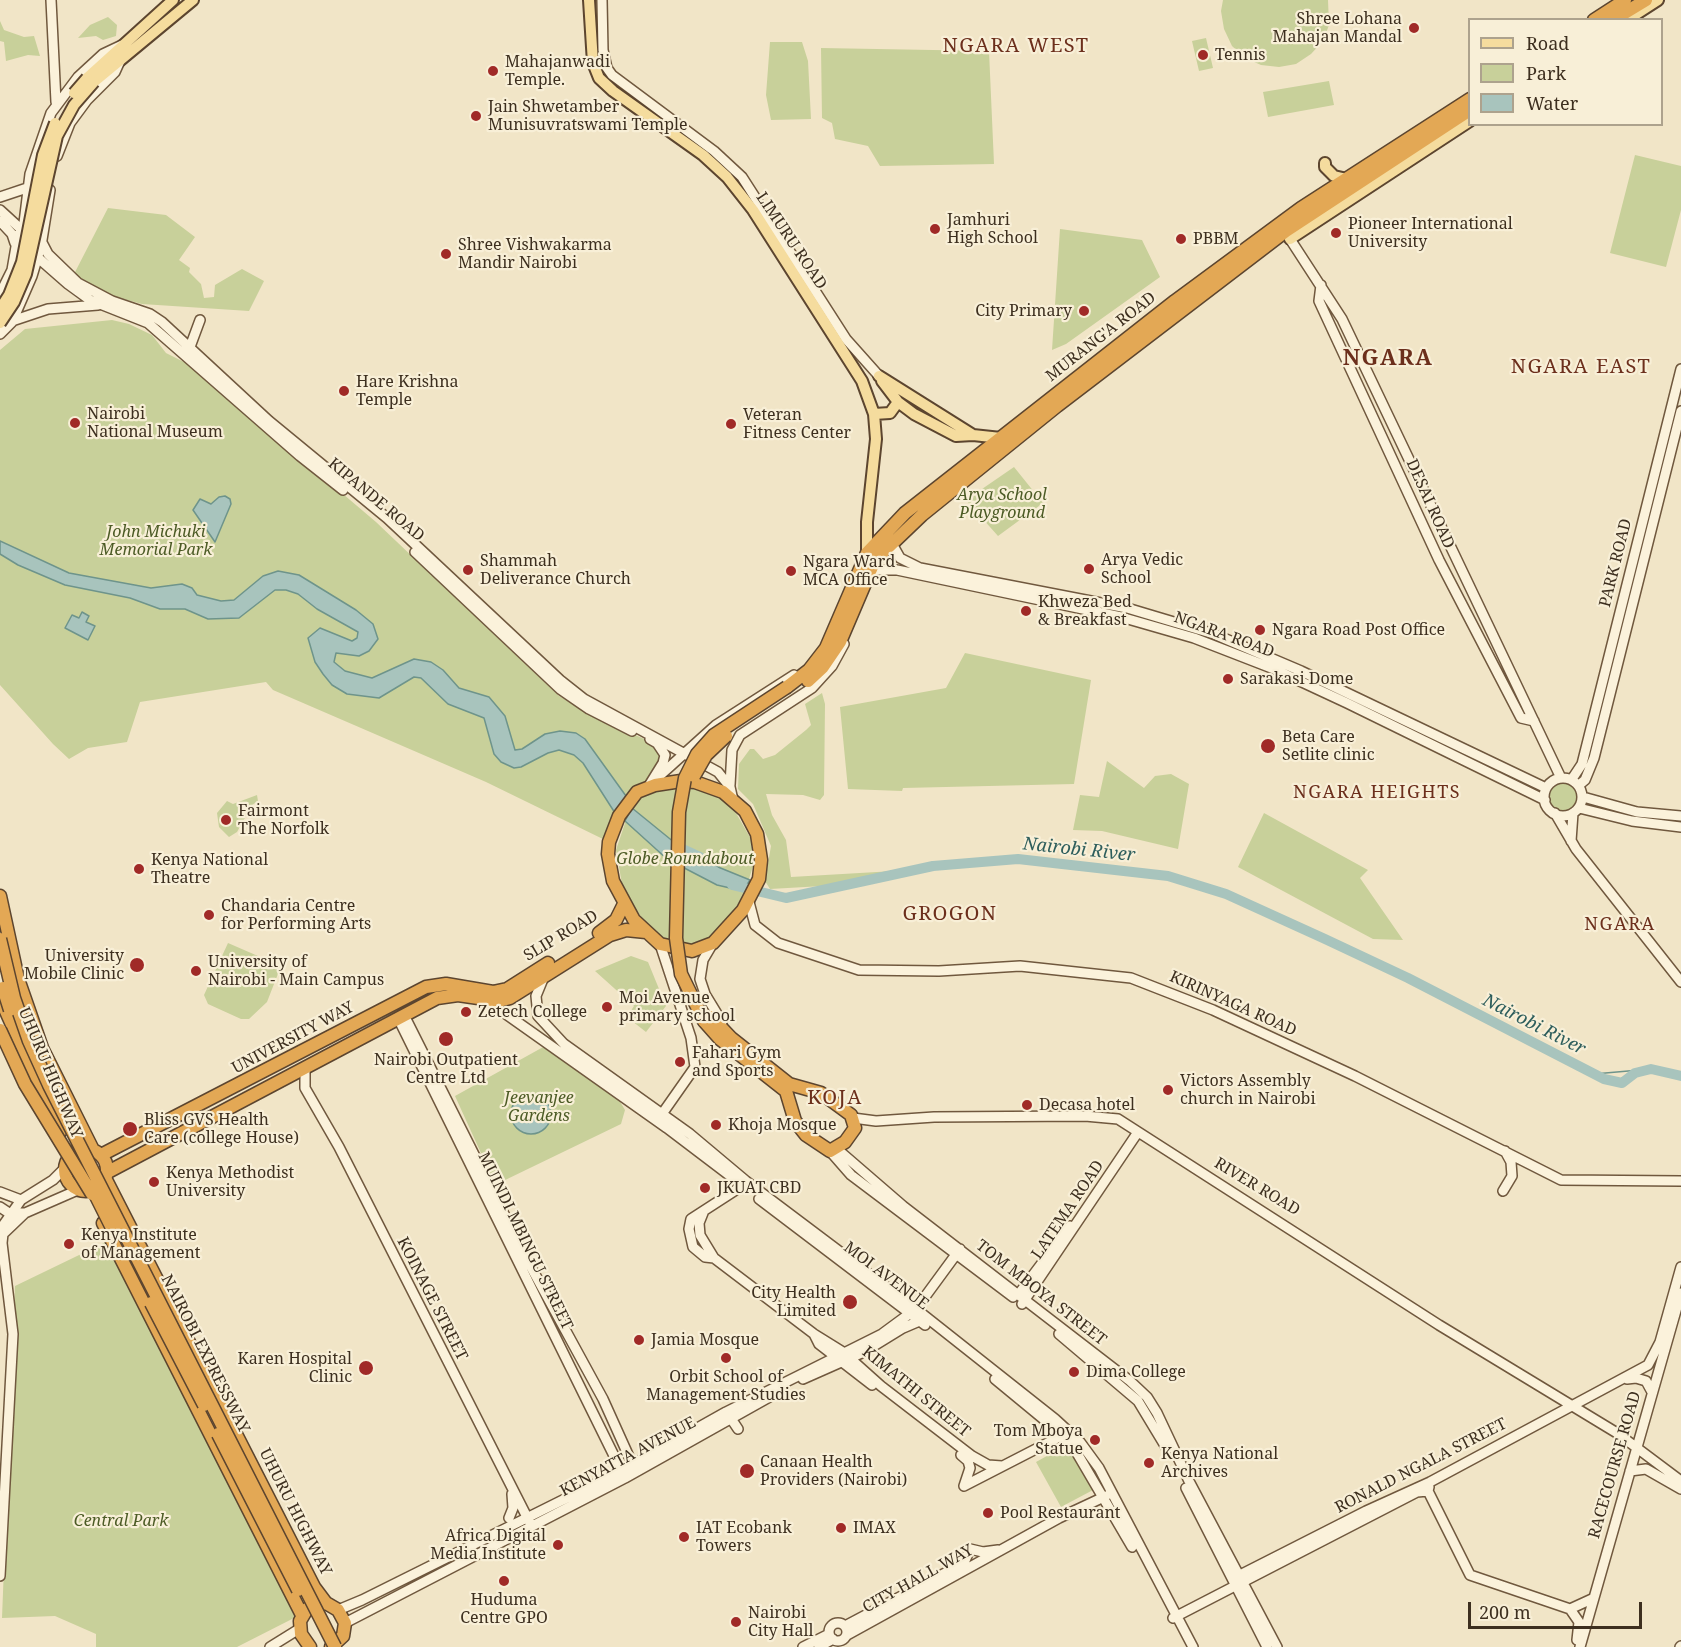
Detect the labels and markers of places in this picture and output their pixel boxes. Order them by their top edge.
place label: Shree Lohana Mahajan Mandal [1272,9,1402,47]
marker: Shree Lohana Mahajan Mandal [1407,21,1421,35]
place label: Tennis [1215,45,1266,65]
marker: Tennis [1196,48,1210,62]
place label: Mahajanwadi Temple. [505,52,610,90]
marker: Mahajanwadi Temple. [486,64,500,78]
place label: Jain Shwetamber Munisuvratswami Temple [488,97,688,135]
marker: Jain Shwetamber Munisuvratswami Temple [469,109,483,123]
place label: Jamhuri High School [947,210,1038,248]
place label: Pioneer International University [1348,214,1513,252]
marker: Jamhuri High School [928,222,942,236]
marker: Pioneer International University [1329,226,1343,240]
place label: PBBM [1193,229,1239,249]
marker: PBBM [1174,232,1188,246]
place label: Shree Vishwakarma Mandir Nairobi [458,235,612,273]
marker: Shree Vishwakarma Mandir Nairobi [439,247,453,261]
place label: City Primary [975,301,1072,321]
marker: City Primary [1077,304,1091,318]
place label: Hare Krishna Temple [356,372,459,410]
marker: Hare Krishna Temple [337,384,351,398]
place label: Nairobi National Museum [87,404,223,442]
place label: Veteran Fitness Center [743,405,851,443]
marker: Nairobi National Museum [68,416,82,430]
marker: Veteran Fitness Center [724,417,738,431]
place label: Arya Vedic School [1101,550,1183,588]
place label: Shammah Deliverance Church [480,551,631,589]
place label: Ngara Ward MCA Office [803,552,895,590]
marker: Arya Vedic School [1082,562,1096,576]
marker: Shammah Deliverance Church [461,563,475,577]
marker: Ngara Ward MCA Office [784,564,798,578]
place label: Khweza Bed & Breakfast [1038,592,1132,630]
marker: Khweza Bed & Breakfast [1019,604,1033,618]
place label: Ngara Road Post Office [1272,620,1445,640]
marker: Ngara Road Post Office [1253,623,1267,637]
place label: Sarakasi Dome [1240,669,1353,689]
marker: Sarakasi Dome [1221,672,1235,686]
place label: Beta Care Setlite clinic [1282,727,1375,765]
marker: Beta Care Setlite clinic [1259,737,1277,755]
place label: Fairmont The Norfolk [238,801,329,839]
marker: Fairmont The Norfolk [219,813,233,827]
place label: Kenya National Theatre [151,850,268,888]
marker: Kenya National Theatre [132,862,146,876]
place label: Chandaria Centre for Performing Arts [221,896,371,934]
marker: Chandaria Centre for Performing Arts [202,908,216,922]
place label: University Mobile Clinic [24,946,124,984]
place label: University of Nairobi - Main Campus [208,952,384,990]
marker: University Mobile Clinic [128,956,146,974]
marker: University of Nairobi - Main Campus [189,964,203,978]
place label: Moi Avenue primary school [619,988,735,1026]
marker: Moi Avenue primary school [600,1000,614,1014]
place label: Zetech College [478,1002,587,1022]
marker: Zetech College [459,1005,473,1019]
marker: Nairobi Outpatient Centre Ltd [437,1030,455,1048]
place label: Fahari Gym and Sports [692,1043,781,1081]
place label: Nairobi Outpatient Centre Ltd [374,1050,518,1088]
marker: Fahari Gym and Sports [673,1055,687,1069]
place label: Victors Assembly church in Nairobi [1180,1071,1316,1109]
marker: Victors Assembly church in Nairobi [1161,1083,1175,1097]
place label: Decasa hotel [1039,1095,1135,1115]
marker: Decasa hotel [1020,1098,1034,1112]
place label: Bliss GVS Health Care (college House) [144,1110,299,1148]
place label: Khoja Mosque [728,1115,837,1135]
marker: Khoja Mosque [709,1118,723,1132]
marker: Bliss GVS Health Care (college House) [121,1120,139,1138]
place label: Kenya Methodist University [166,1163,294,1201]
marker: Kenya Methodist University [147,1175,161,1189]
place label: JKUAT CBD [717,1178,801,1198]
marker: JKUAT CBD [698,1181,712,1195]
place label: Kenya Institute of Management [81,1225,200,1263]
marker: Kenya Institute of Management [62,1237,76,1251]
place label: City Health Limited [751,1283,836,1321]
marker: City Health Limited [841,1293,859,1311]
place label: Jamia Mosque [651,1330,759,1350]
marker: Jamia Mosque [632,1333,646,1347]
place label: Karen Hospital Clinic [238,1349,352,1387]
marker: Orbit School of Management Studies [719,1351,733,1365]
marker: Karen Hospital Clinic [357,1359,375,1377]
place label: Dima College [1086,1362,1186,1382]
marker: Dima College [1067,1365,1081,1379]
place label: Orbit School of Management Studies [646,1367,806,1405]
place label: Tom Mboya Statue [994,1421,1083,1459]
marker: Tom Mboya Statue [1088,1433,1102,1447]
place label: Kenya National Archives [1161,1444,1278,1482]
place label: Canaan Health Providers (Nairobi) [760,1452,907,1490]
marker: Kenya National Archives [1142,1456,1156,1470]
marker: Canaan Health Providers (Nairobi) [738,1462,756,1480]
place label: Pool Restaurant [1000,1503,1120,1523]
marker: Pool Restaurant [981,1506,995,1520]
place label: IAT Ecobank Towers [696,1518,792,1556]
place label: IMAX [853,1518,896,1538]
marker: IMAX [834,1521,848,1535]
place label: Africa Digital Media Institute [430,1526,546,1564]
marker: IAT Ecobank Towers [677,1530,691,1544]
marker: Africa Digital Media Institute [551,1538,565,1552]
marker: Huduma Centre GPO [497,1574,511,1588]
place label: Huduma Centre GPO [460,1590,548,1628]
place label: Nairobi City Hall [748,1603,813,1641]
marker: Nairobi City Hall [729,1615,743,1629]

